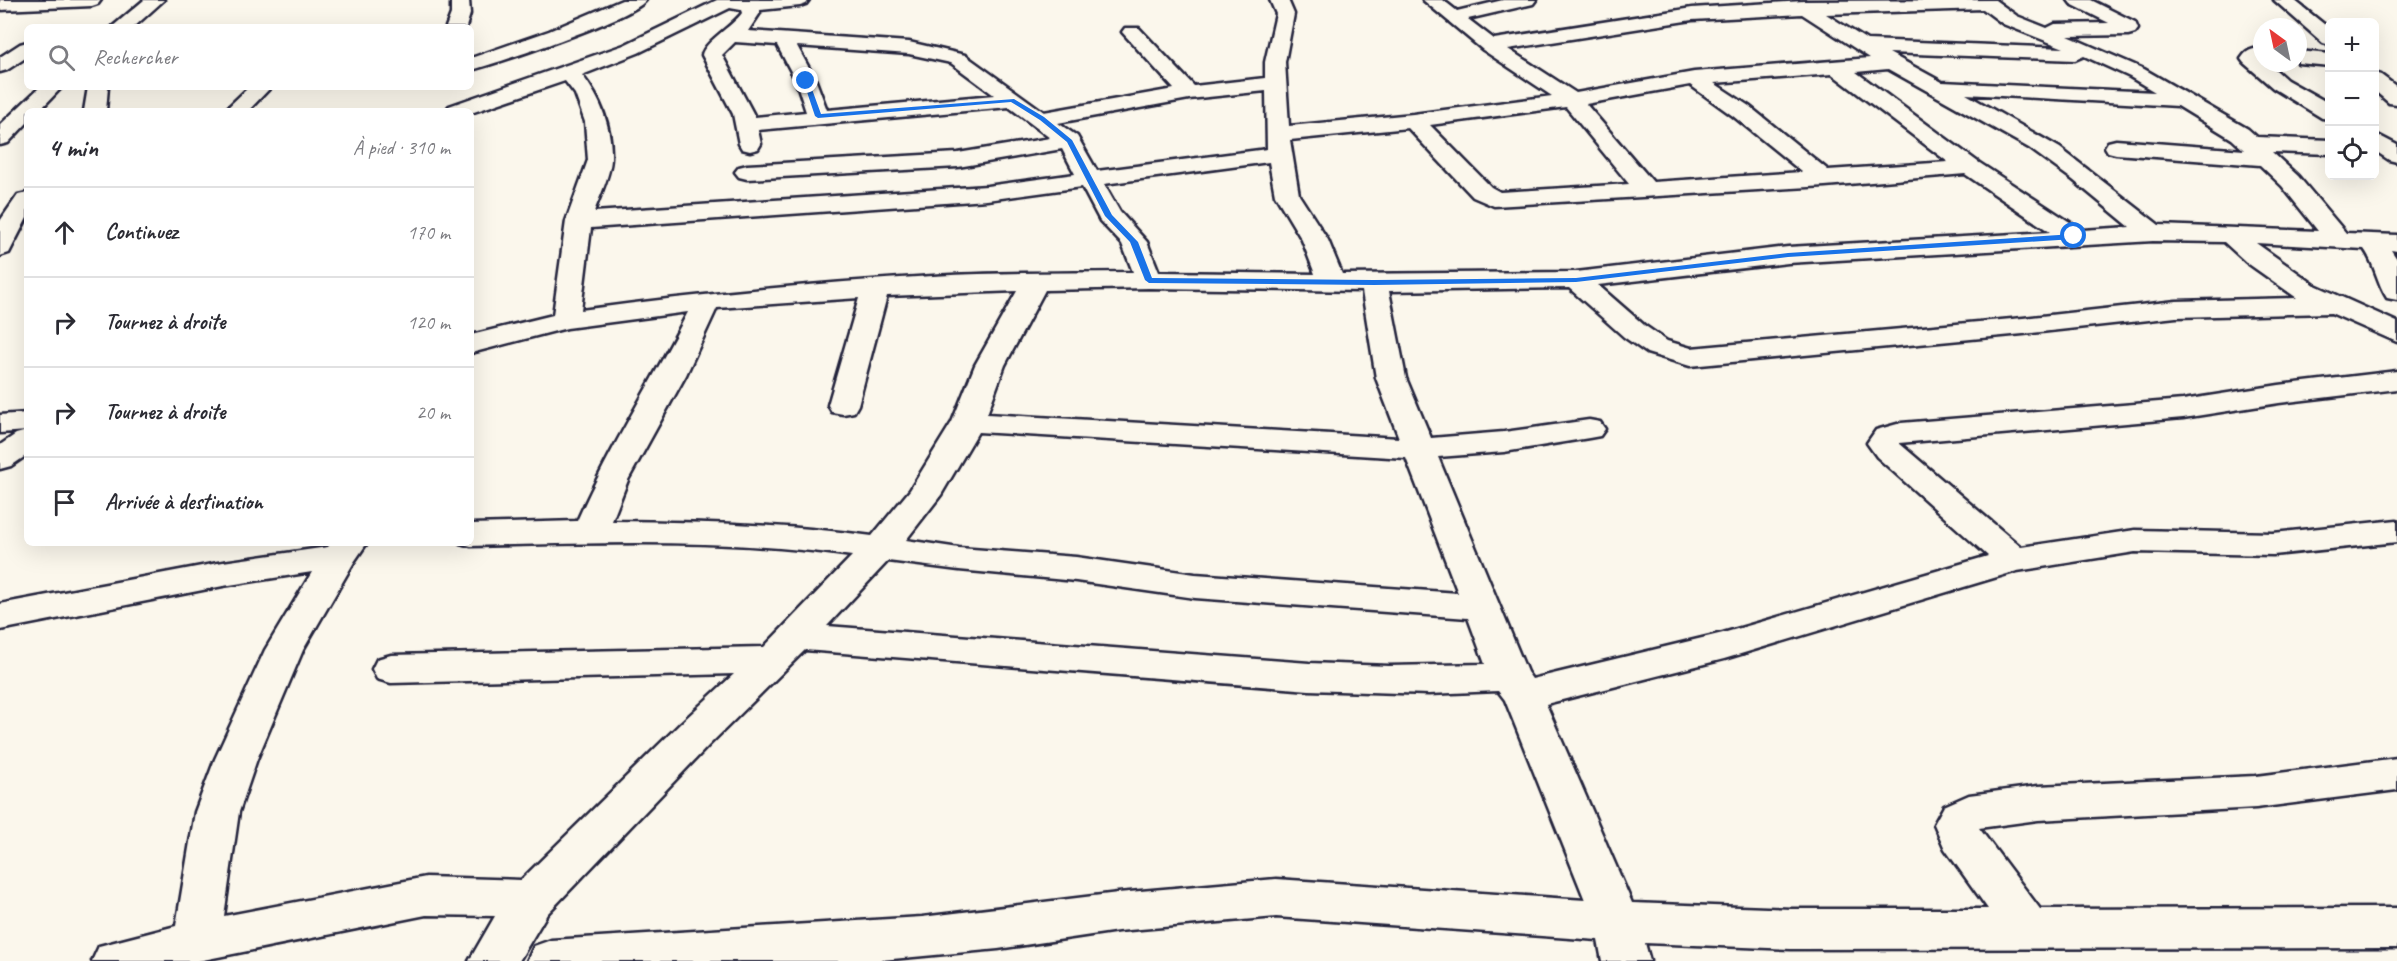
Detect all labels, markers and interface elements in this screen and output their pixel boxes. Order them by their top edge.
north arrow [2253,18,2307,72]
map controls [2325,18,2379,180]
button: + [2325,18,2379,72]
search box [24,24,474,90]
icon: search [45,41,78,74]
text: Rechercher [93,43,177,71]
route end [792,67,818,93]
button: − [2325,72,2379,126]
button: locate [2325,126,2379,180]
text: 4 min [48,131,98,164]
text: À pied · 310 m [353,135,450,160]
icon: ahead [48,216,81,249]
text: Continuez [105,218,178,246]
text: 170 m [407,220,450,245]
route start [2060,222,2086,248]
icon: right [48,306,81,339]
text: Tournez à droite [105,308,225,336]
text: 120 m [407,310,450,335]
icon: right [48,396,81,429]
text: Tournez à droite [105,398,225,426]
text: 20 m [416,400,450,425]
icon: arrive [48,486,81,519]
text: Arrivée à destination [105,488,263,516]

